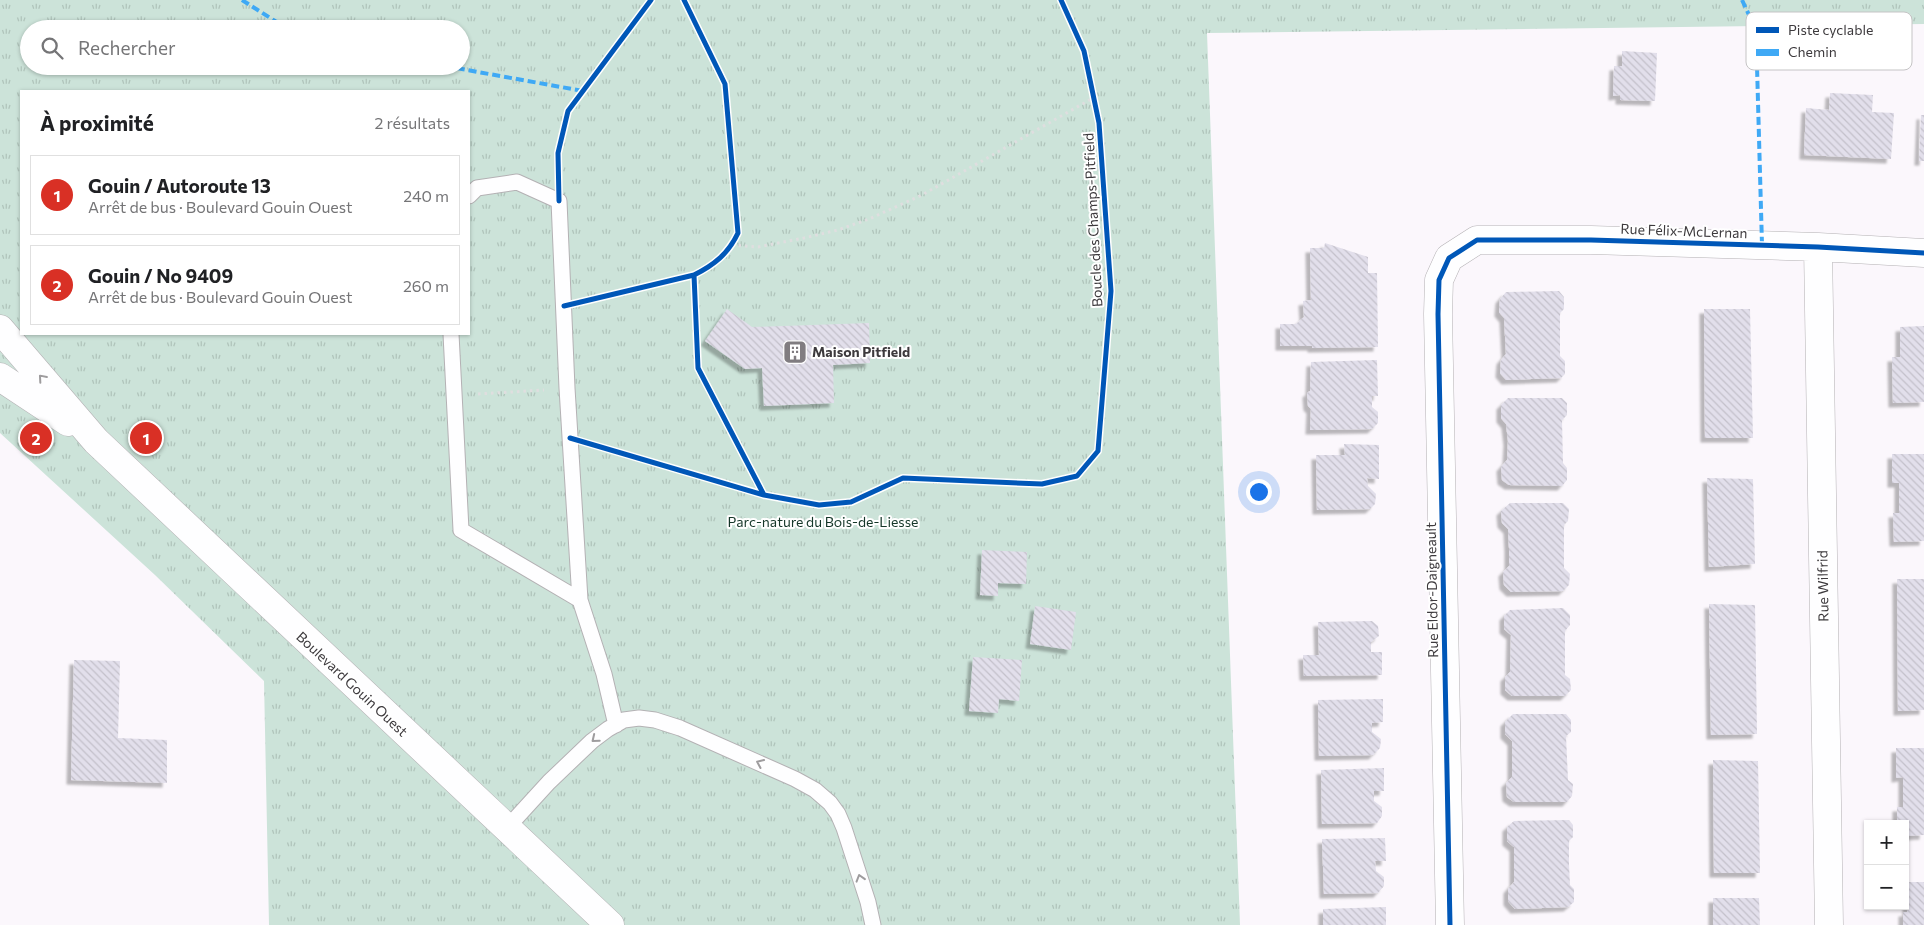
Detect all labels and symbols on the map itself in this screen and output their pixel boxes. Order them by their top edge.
legend [1746,12,1912,70]
text: Piste cyclable [1788,21,1873,38]
text: Chemin [1788,43,1837,60]
street label: Boucle des Champs-Pitfield [1079,133,1106,307]
street label: Rue Félix-McLernan [1620,220,1748,241]
building icon: Maison Pitfield [782,339,808,365]
place label: Maison Pitfield [812,343,910,360]
one-way arrow [38,374,47,383]
pin: 2 [20,419,52,457]
pin: 1 [130,419,162,457]
your location [1246,479,1272,505]
park label: Parc-nature du Bois-de-Liesse [728,513,918,530]
street label: Rue Eldor-Daigneault [1422,522,1441,658]
street label: Rue Wilfrid [1813,550,1832,622]
street label: Boulevard Gouin Ouest [293,628,412,740]
one-way arrow [592,734,601,742]
one-way arrow [756,759,765,770]
one-way arrow [856,874,866,883]

